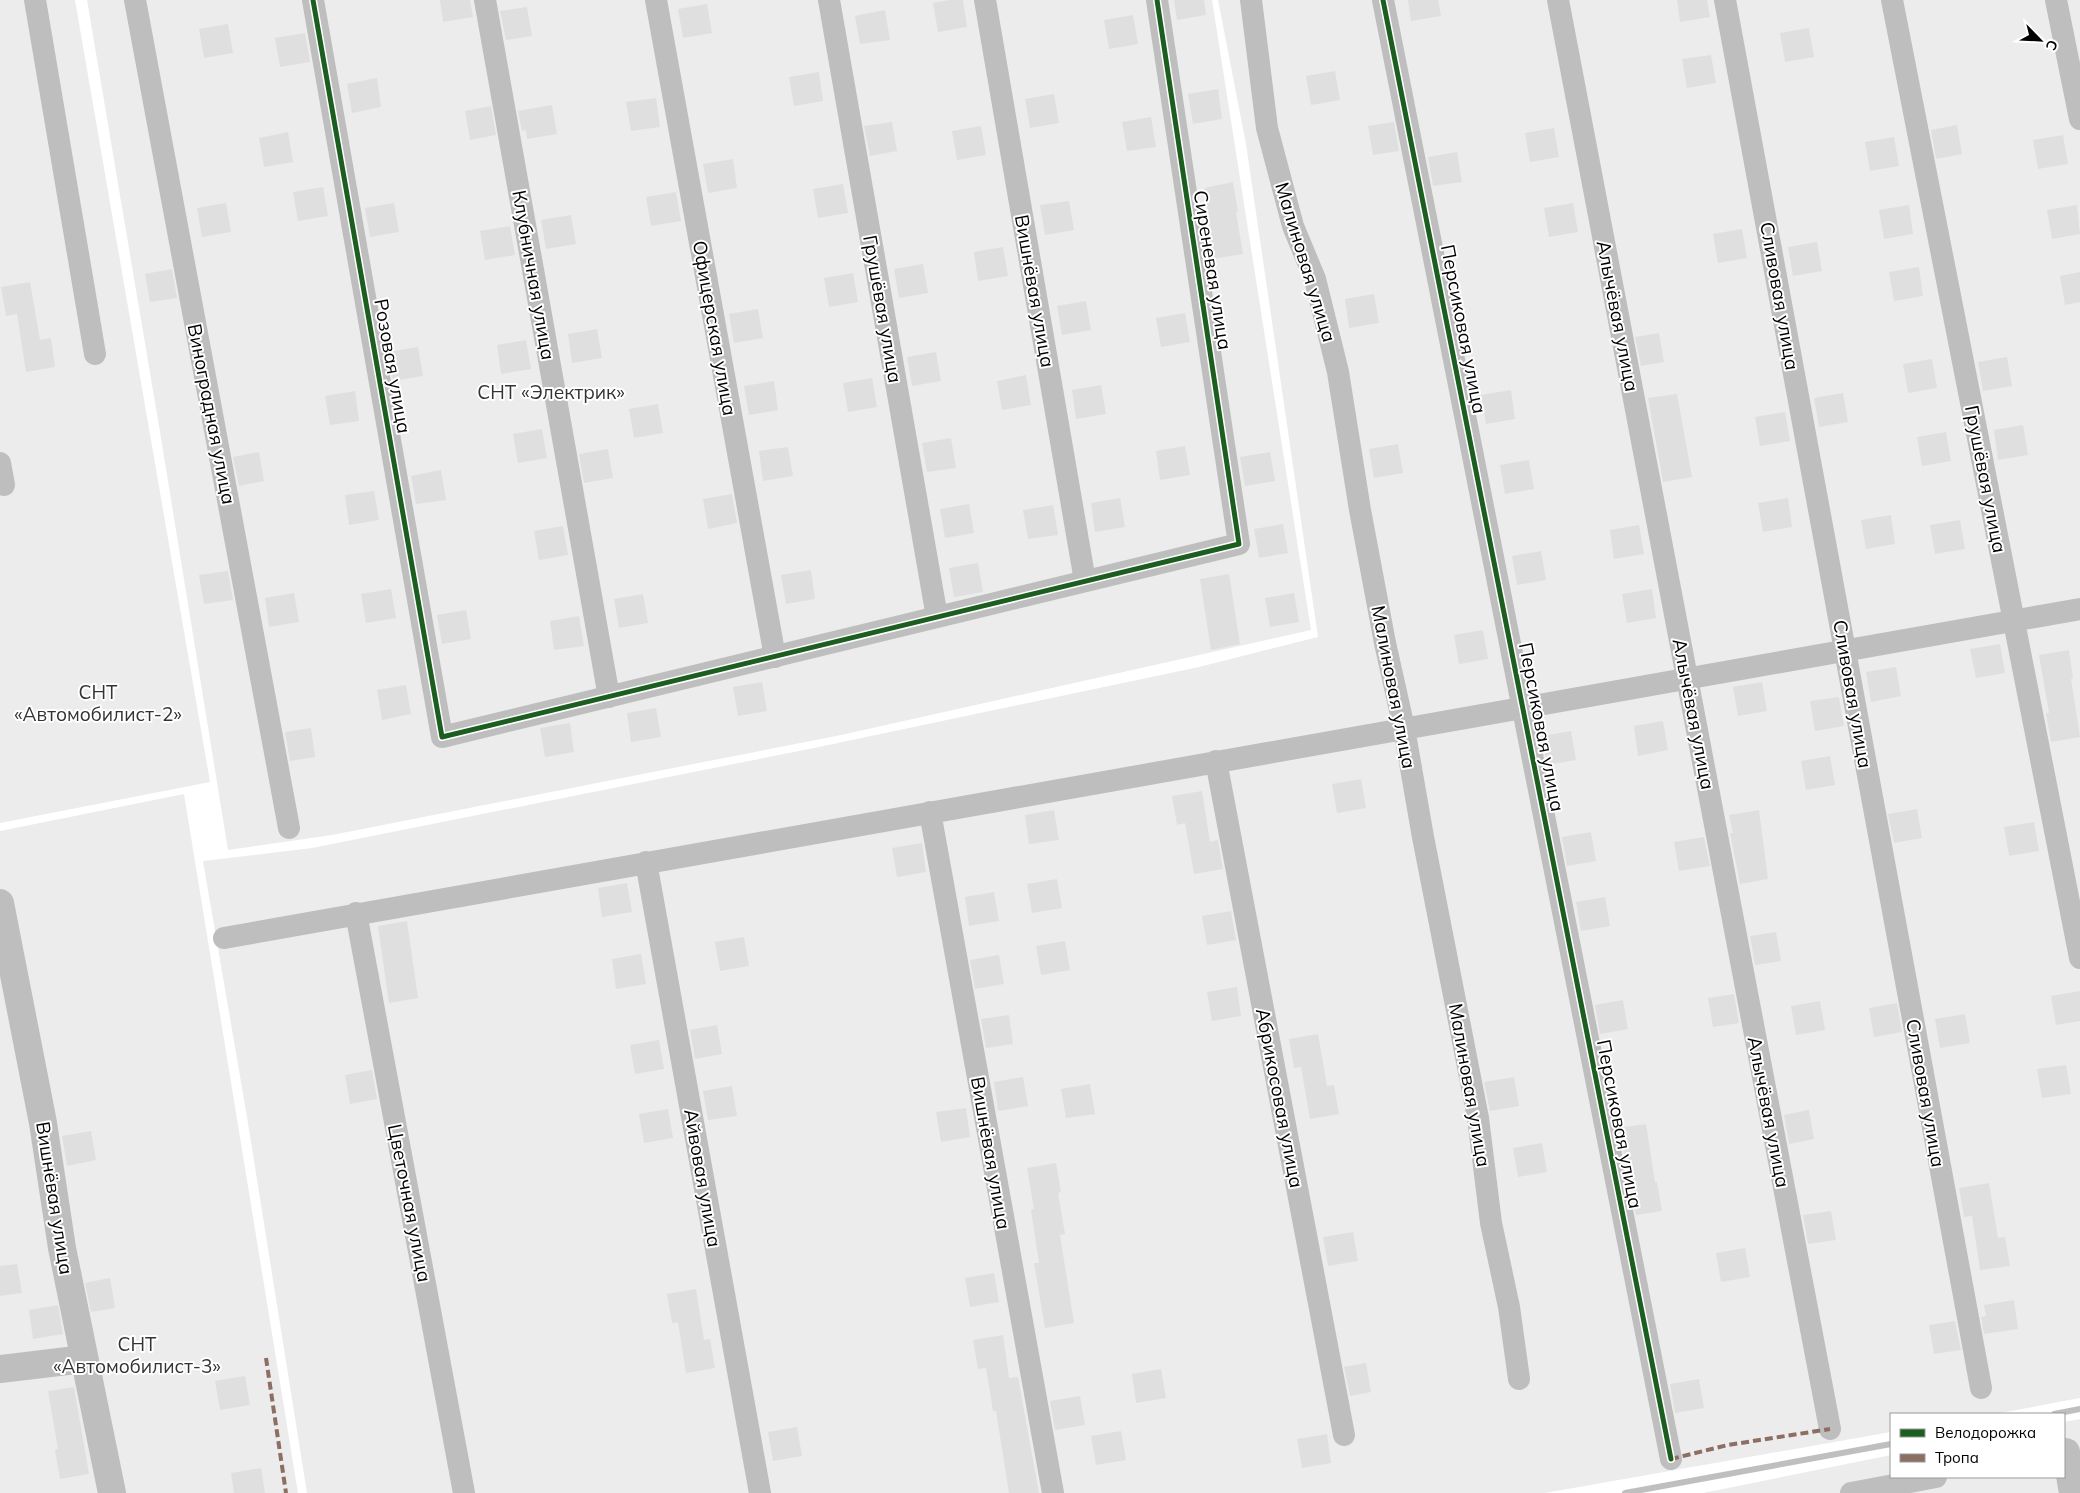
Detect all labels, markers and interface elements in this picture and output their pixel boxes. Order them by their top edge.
north arrow [2015,15,2065,65]
text: С [2042,37,2062,53]
street label: Малиновая улица [1270,179,1342,345]
street label: Клубничная улица [507,188,561,362]
street label: Сиреневая улица [1189,188,1237,352]
street label: Вишнёвая улица [1010,213,1060,369]
street label: Сливовая улица [1755,220,1805,372]
street label: Грушёвая улица [858,233,908,385]
street label: Алычёвая улица [1592,238,1644,394]
street label: Офицерская улица [688,239,742,417]
street label: Персиковая улица [1436,242,1492,416]
street label: Розовая улица [369,297,417,435]
street label: Виноградная улица [183,322,241,506]
park label: СНТ «Электрик» [477,380,625,404]
street label: Грушёвая улица [1960,403,2012,555]
street label: Малиновая улица [1366,603,1422,771]
street label: Сливовая улица [1828,618,1878,770]
street label: Алычёвая улица [1668,636,1720,792]
street label: Персиковая улица [1514,640,1570,814]
park label: СНТ «Автомобилист-2» [14,680,182,726]
street label: Малиновая улица [1444,1001,1496,1169]
street label: Абрикосовая улица [1251,1006,1309,1190]
street label: Сливовая улица [1901,1017,1951,1169]
street label: Алычёвая улица [1743,1034,1795,1190]
street label: Персиковая улица [1592,1037,1648,1211]
street label: Вишнёвая улица [966,1075,1016,1231]
street label: Айвовая улица [679,1107,727,1249]
street label: Вишнёвая улица [31,1120,79,1276]
street label: Цветочная улица [383,1122,437,1284]
park label: СНТ «Автомобилист-3» [53,1332,221,1378]
legend [1890,1413,2065,1478]
text: Велодорожка [1935,1423,2036,1442]
text: Тропа [1935,1448,1979,1467]

